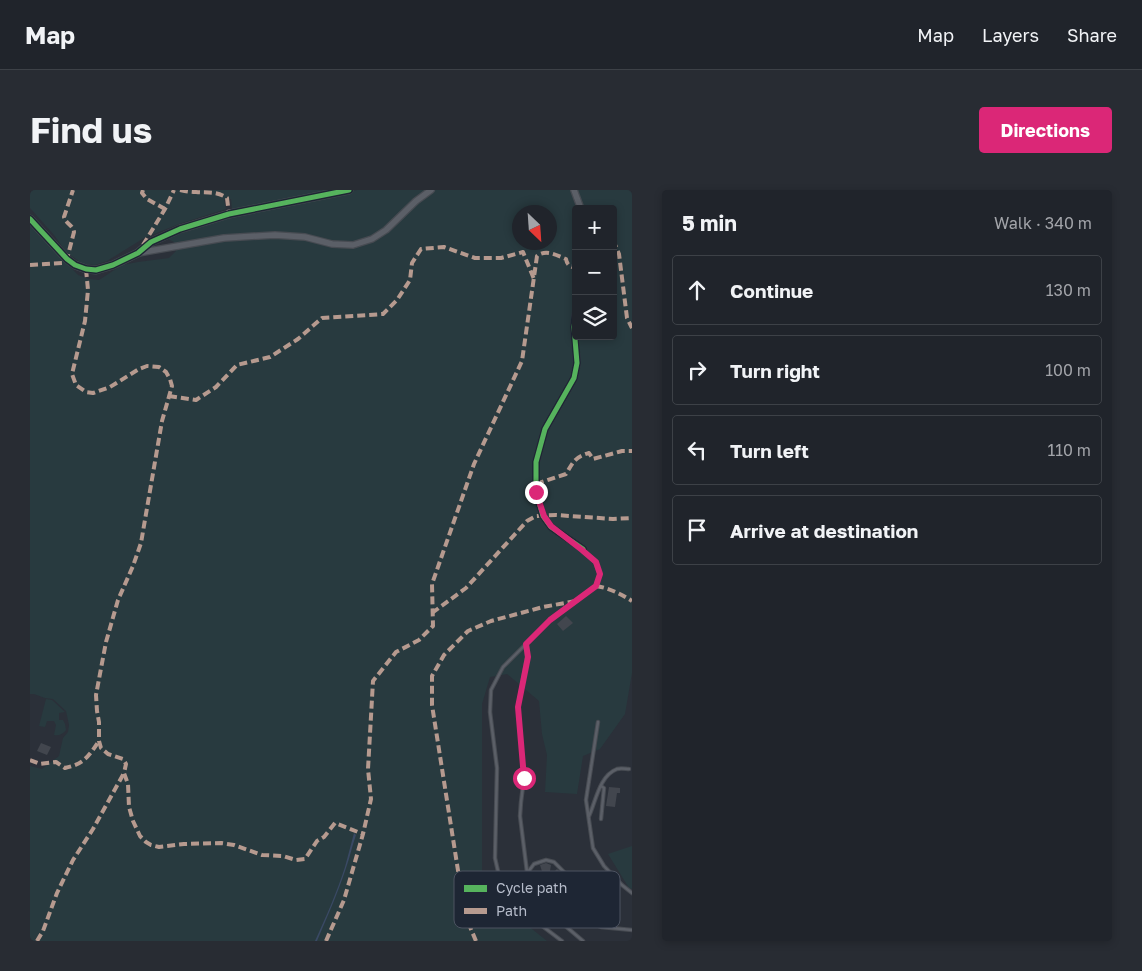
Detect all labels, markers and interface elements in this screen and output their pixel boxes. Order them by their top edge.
text: Map [25,20,75,49]
text: Map [917,24,954,46]
text: Layers [982,24,1039,46]
text: Share [1067,24,1117,46]
button: Directions [979,107,1112,153]
text: Find us [30,109,152,151]
north arrow [512,205,557,250]
map controls [572,205,617,340]
button: + [572,205,617,250]
text: 5 min [682,210,737,236]
text: Walk · 340 m [994,213,1092,233]
button: − [572,250,617,295]
icon: ahead [683,276,711,304]
text: Continue [730,279,813,302]
text: 130 m [1046,280,1091,300]
button: layers [572,295,617,340]
icon: right [683,356,711,384]
text: Turn right [730,359,820,382]
text: 100 m [1045,360,1091,380]
icon: left [683,436,711,464]
text: Turn left [730,439,809,462]
text: 110 m [1047,440,1091,460]
route end [525,481,548,504]
icon: arrive [683,516,711,544]
text: Arrive at destination [730,519,918,542]
route start [513,767,536,790]
legend [454,871,620,928]
text: Cycle path [496,879,567,896]
text: Path [496,902,527,919]

